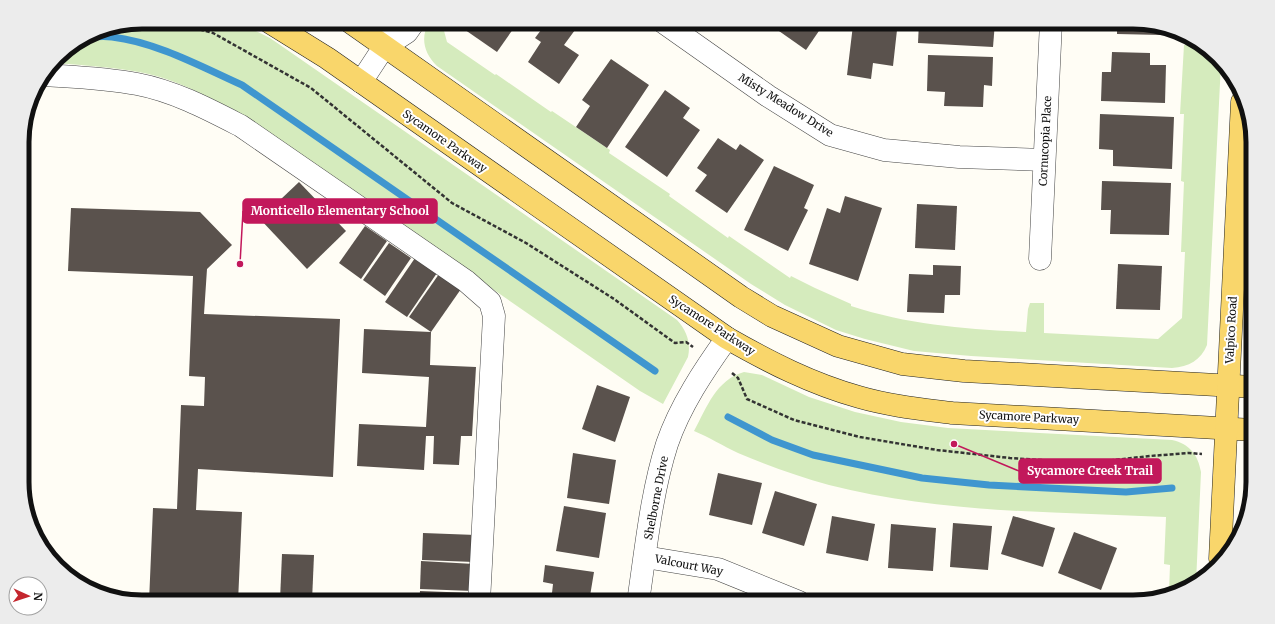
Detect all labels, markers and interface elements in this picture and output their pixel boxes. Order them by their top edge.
street label: Misty Meadow Drive [736,70,836,140]
street label: Cornucopia Place [1036,95,1054,187]
street label: Sycamore Parkway [400,107,491,176]
callout: Monticello Elementary School [243,199,437,223]
text: Monticello Elementary School [251,203,429,218]
street label: Sycamore Parkway [666,292,758,358]
street label: Valpico Road [1222,296,1240,365]
street label: Sycamore Parkway [979,407,1080,427]
street label: Shelborne Drive [641,455,671,541]
callout: Sycamore Creek Trail [1019,459,1161,483]
text: Sycamore Creek Trail [1027,463,1153,478]
street label: Valcourt Way [653,551,725,579]
north arrow [8,576,48,616]
text: N [31,592,45,602]

